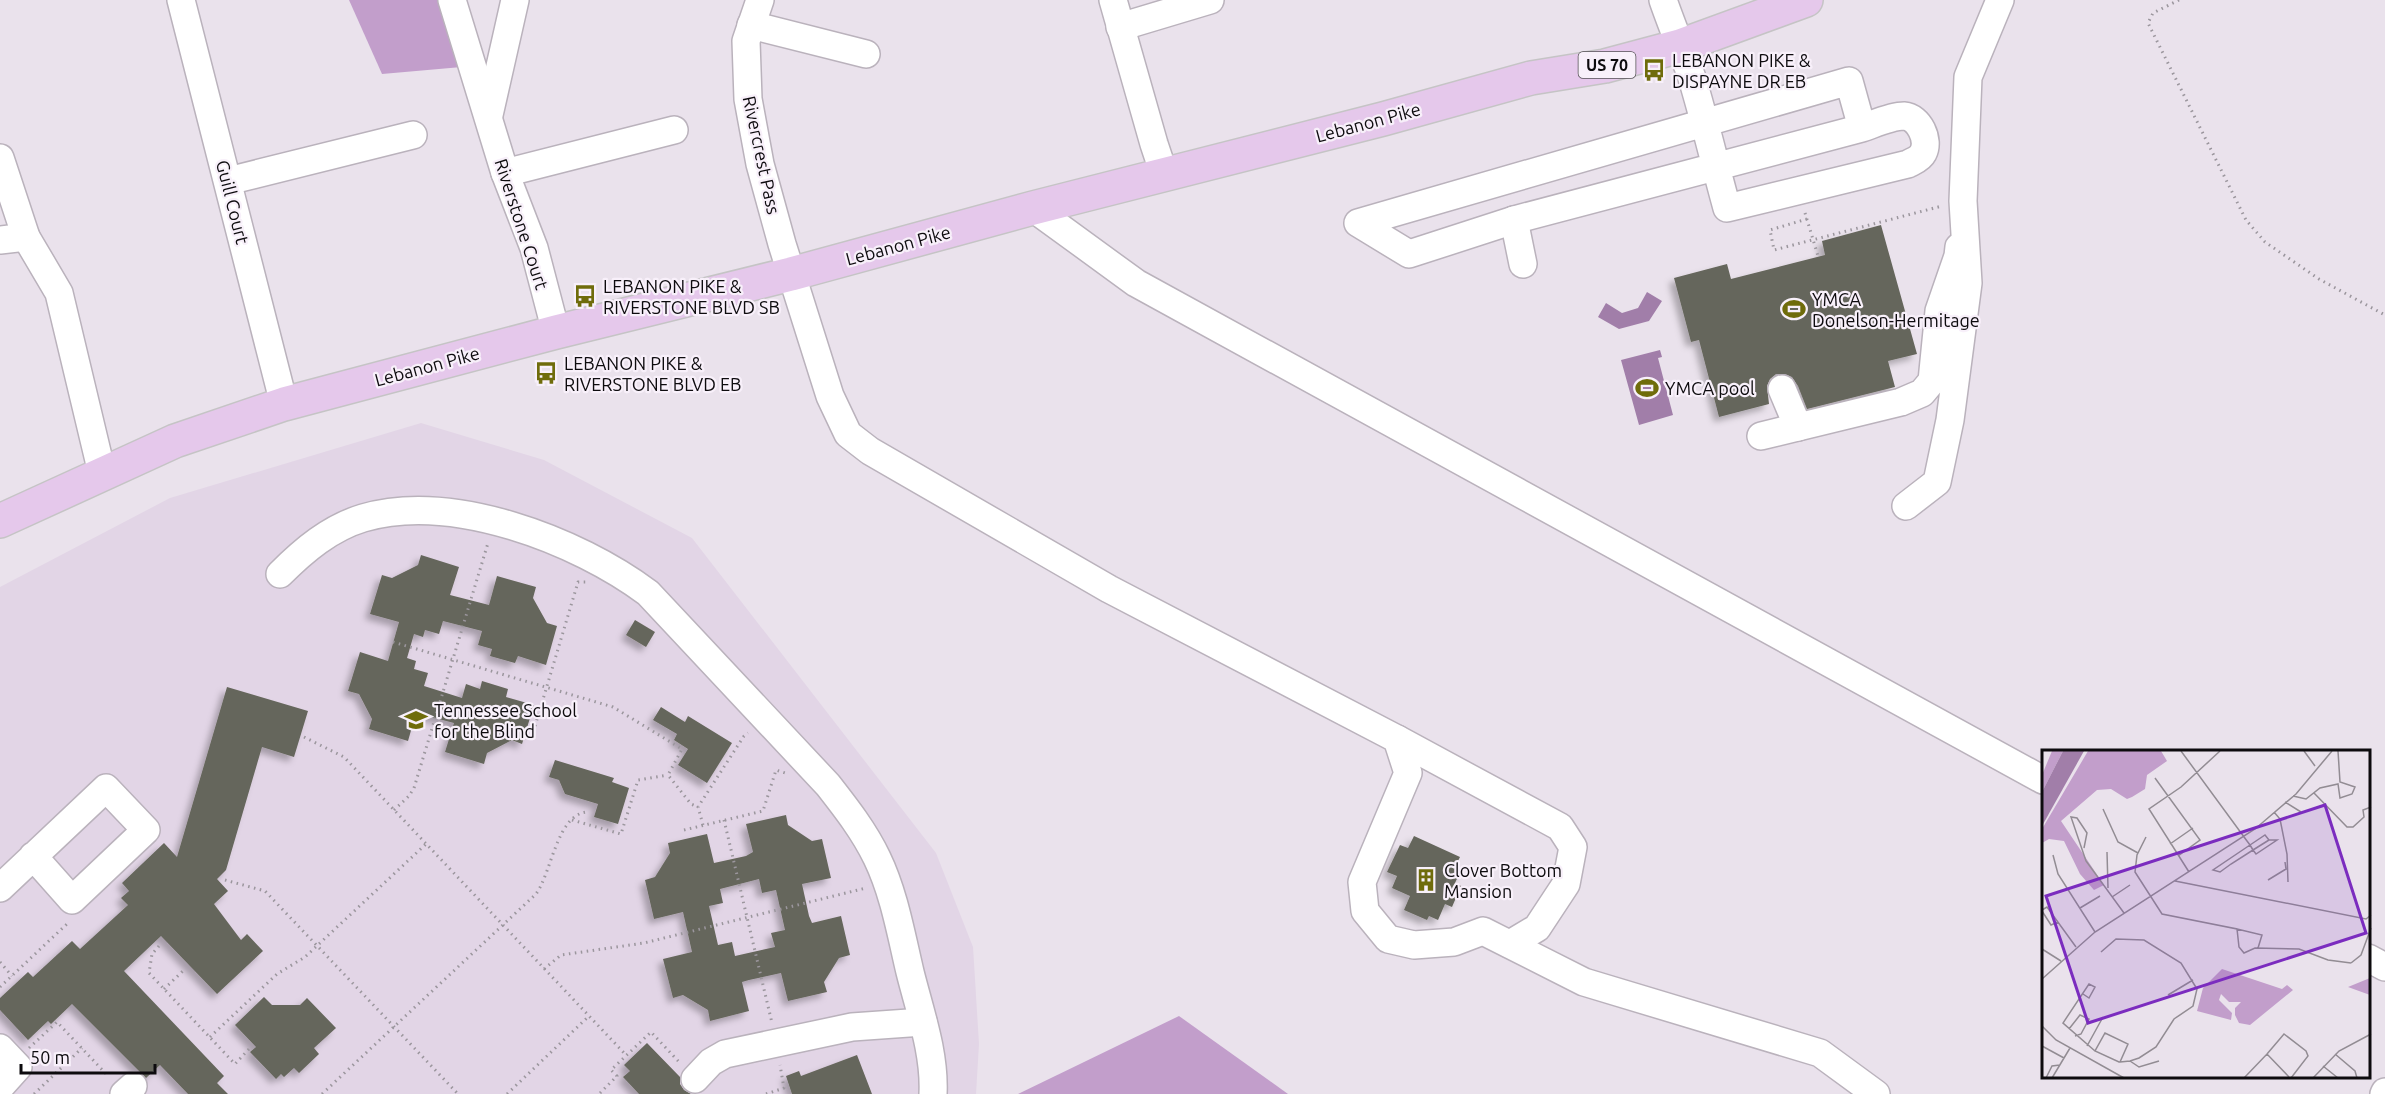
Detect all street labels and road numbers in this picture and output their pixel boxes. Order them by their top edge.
road number: US 70 [1578,52,1636,78]
street label: Rivercrest Pass [740,94,784,216]
street label: Lebanon Pike [1313,98,1423,146]
street label: Riverstone Court [491,156,553,292]
street label: Guill Court [213,158,253,246]
street label: Lebanon Pike [843,221,953,269]
street label: Lebanon Pike [372,342,482,390]

